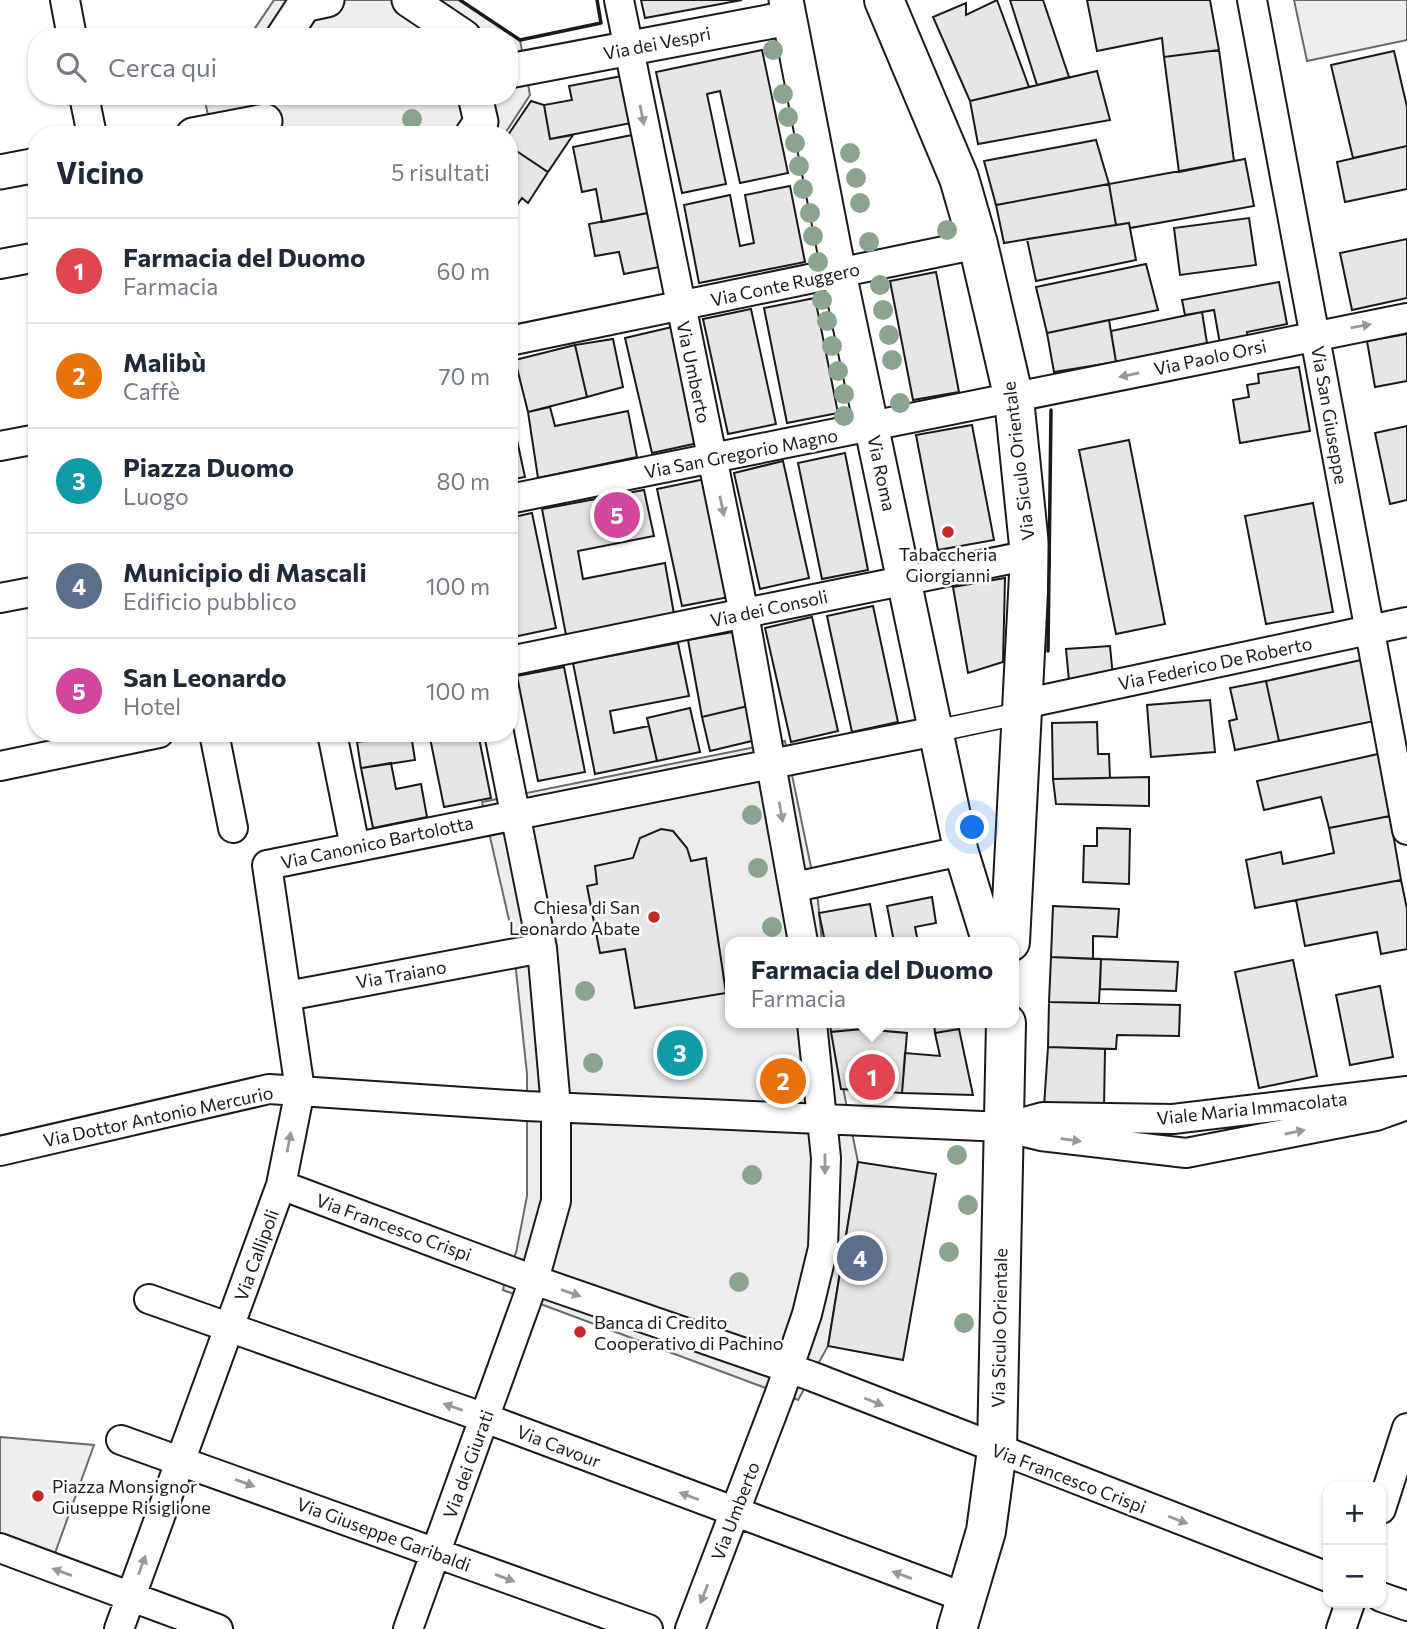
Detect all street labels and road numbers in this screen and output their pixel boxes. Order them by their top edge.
street label: Via dei Vespri [601,22,713,64]
street label: Via Conte Ruggero [708,257,862,311]
street label: Via Umberto [672,319,716,425]
street label: Via Paolo Orsi [1152,334,1268,380]
street label: Via San Giuseppe [1307,344,1353,486]
street label: Via Siculo Orientale [997,380,1039,542]
street label: Via San Gregorio Magno [642,423,840,483]
street label: Via Roma [863,433,901,513]
street label: Via dei Consoli [708,585,830,631]
street label: Via Federico De Roberto [1116,632,1314,694]
street label: Via Canonico Bartolotta [279,811,475,873]
street label: Via Traiano [354,955,448,993]
street label: Via Dottor Antonio Mercurio [41,1081,275,1151]
street label: Viale Maria Immacolata [1156,1087,1348,1129]
street label: Via Francesco Crispi [313,1189,475,1265]
street label: Via Callipoli [229,1206,283,1304]
street label: Via Siculo Orientale [987,1248,1011,1408]
street label: Via dei Giurati [438,1407,498,1521]
street label: Via Cavour [514,1420,604,1472]
street label: Via Francesco Crispi [989,1438,1149,1518]
street label: Via Umberto [706,1458,764,1564]
street label: Via Giuseppe Garibaldi [294,1492,474,1576]

